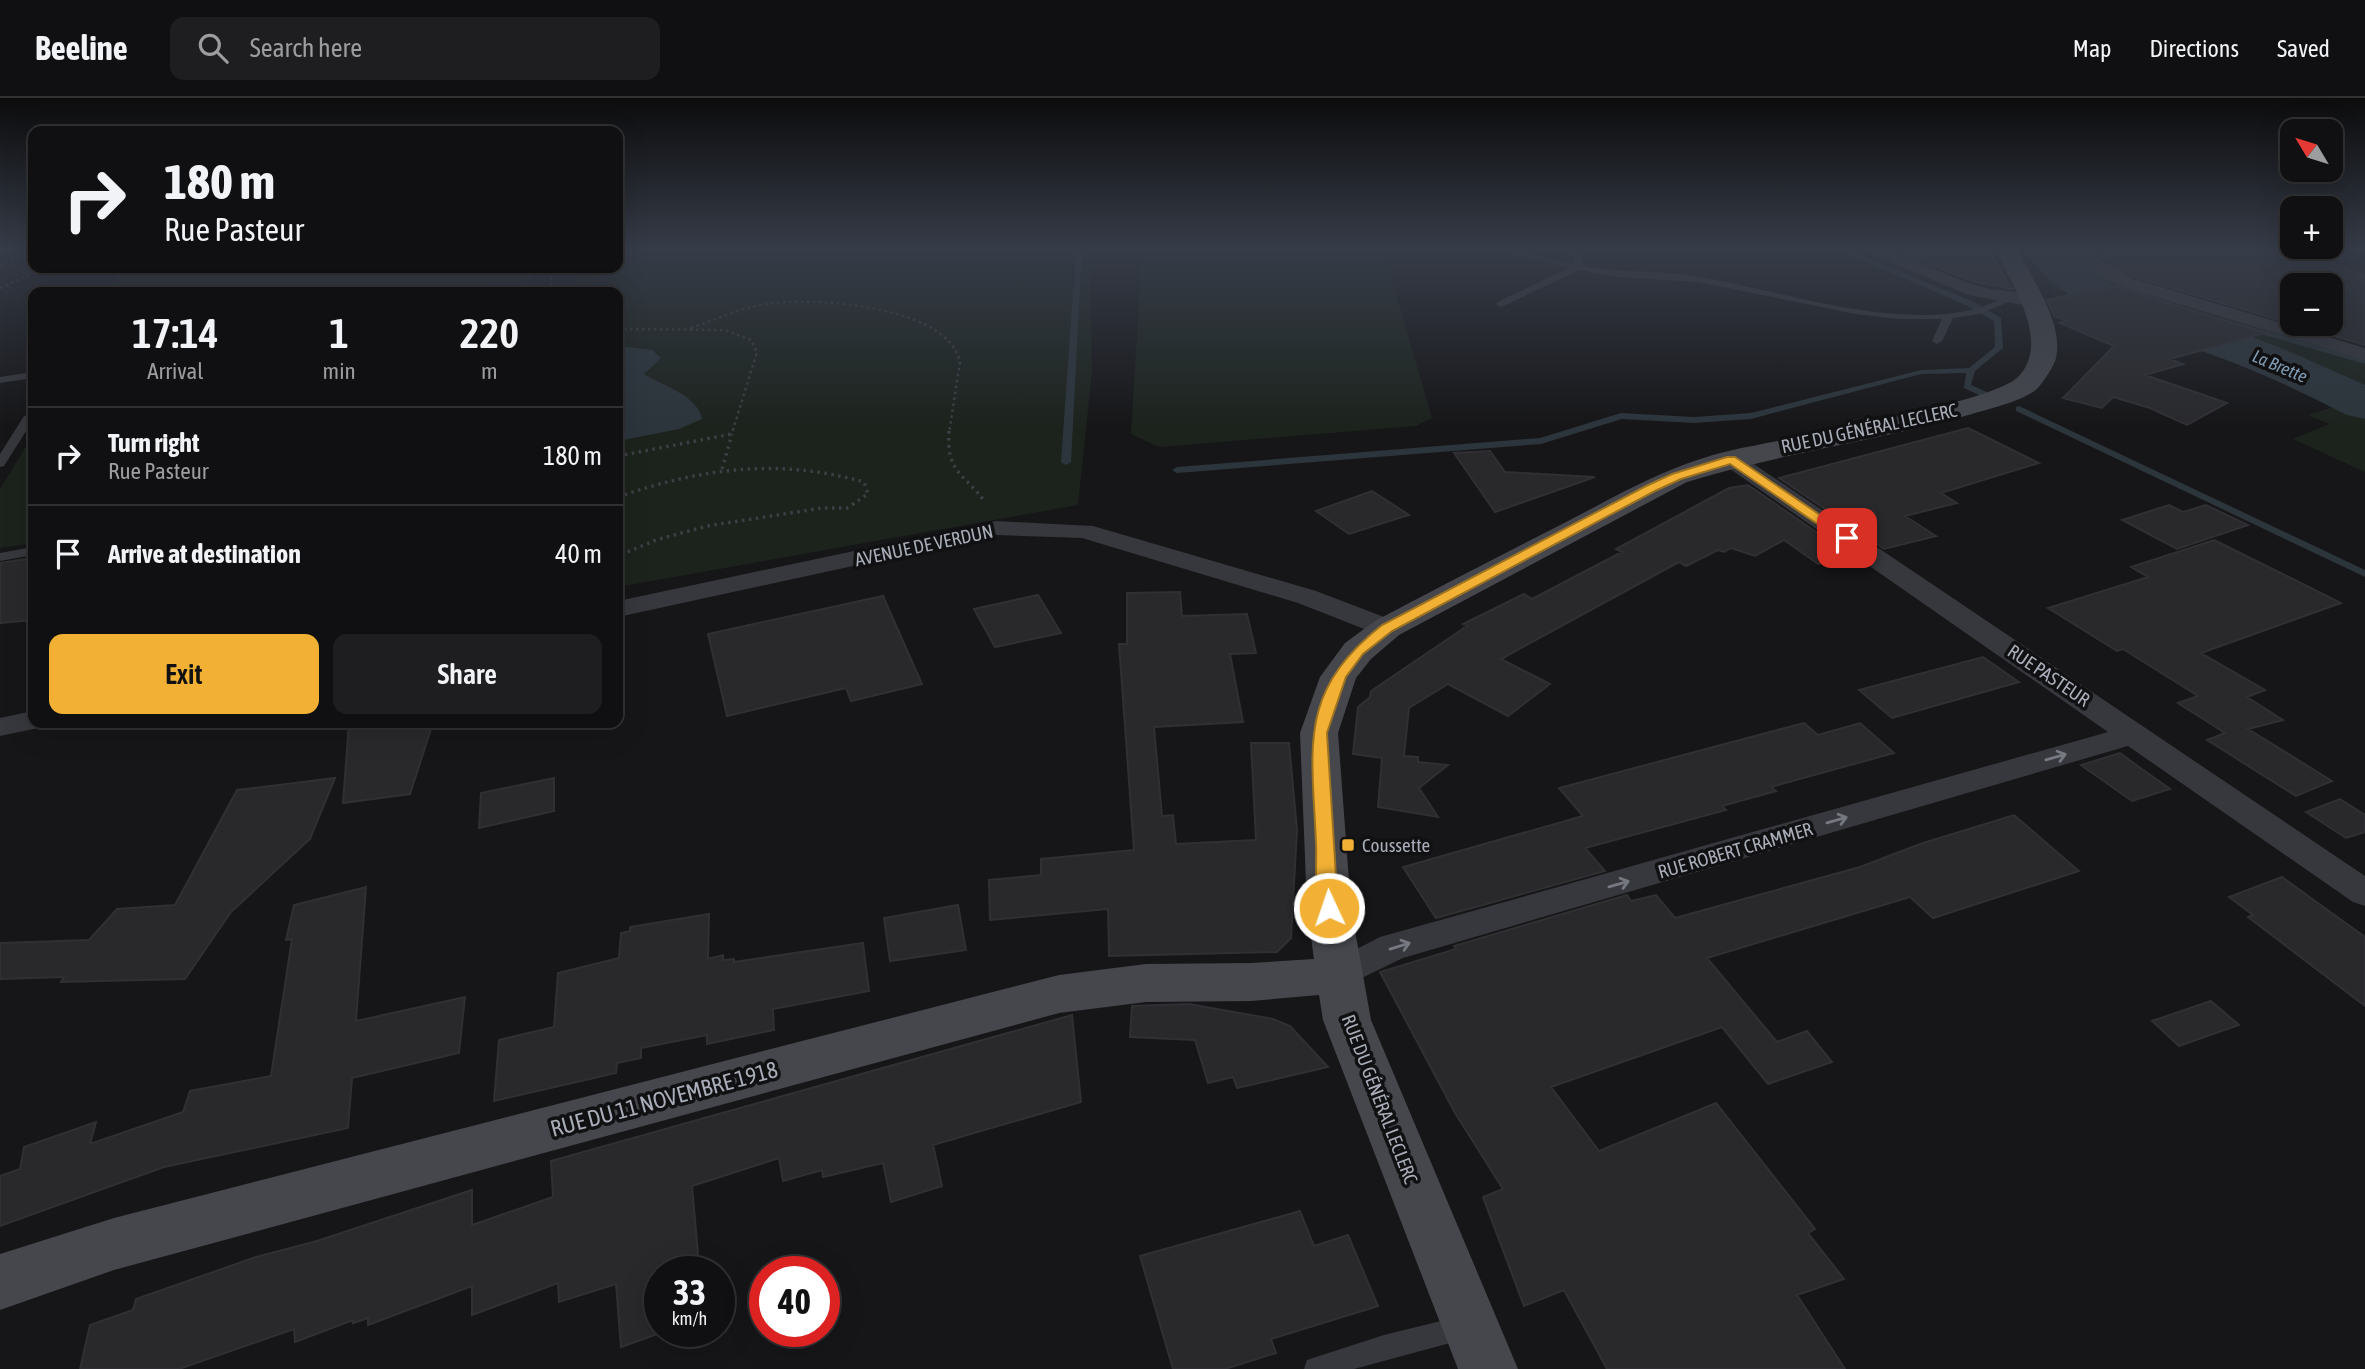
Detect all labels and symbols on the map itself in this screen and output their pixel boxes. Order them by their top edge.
north arrow [2280,119,2343,182]
water label: La Brette [2249,345,2311,387]
street label: RUE DU GÉNÉRAL LECLERC [1779,398,1959,457]
pin [1817,508,1877,568]
street label: AVENUE DE VERDUN [853,520,995,570]
street label: RUE PASTEUR [2004,639,2095,711]
one-way arrow [2045,749,2067,762]
one-way arrow [1826,813,1848,826]
street label: RUE ROBERT CRAMMER [1655,817,1815,883]
place label: Coussette [1362,834,1430,856]
marker: Coussette [1340,837,1356,853]
position arrow [1292,871,1366,945]
one-way arrow [1607,877,1630,890]
one-way arrow [1389,938,1411,951]
street label: RUE DU GÉNÉRAL LECLERC [1338,1011,1423,1187]
street label: RUE DU 11 NOVEMBRE 1918 [548,1056,780,1142]
speed limit sign: 40 [749,1256,840,1347]

